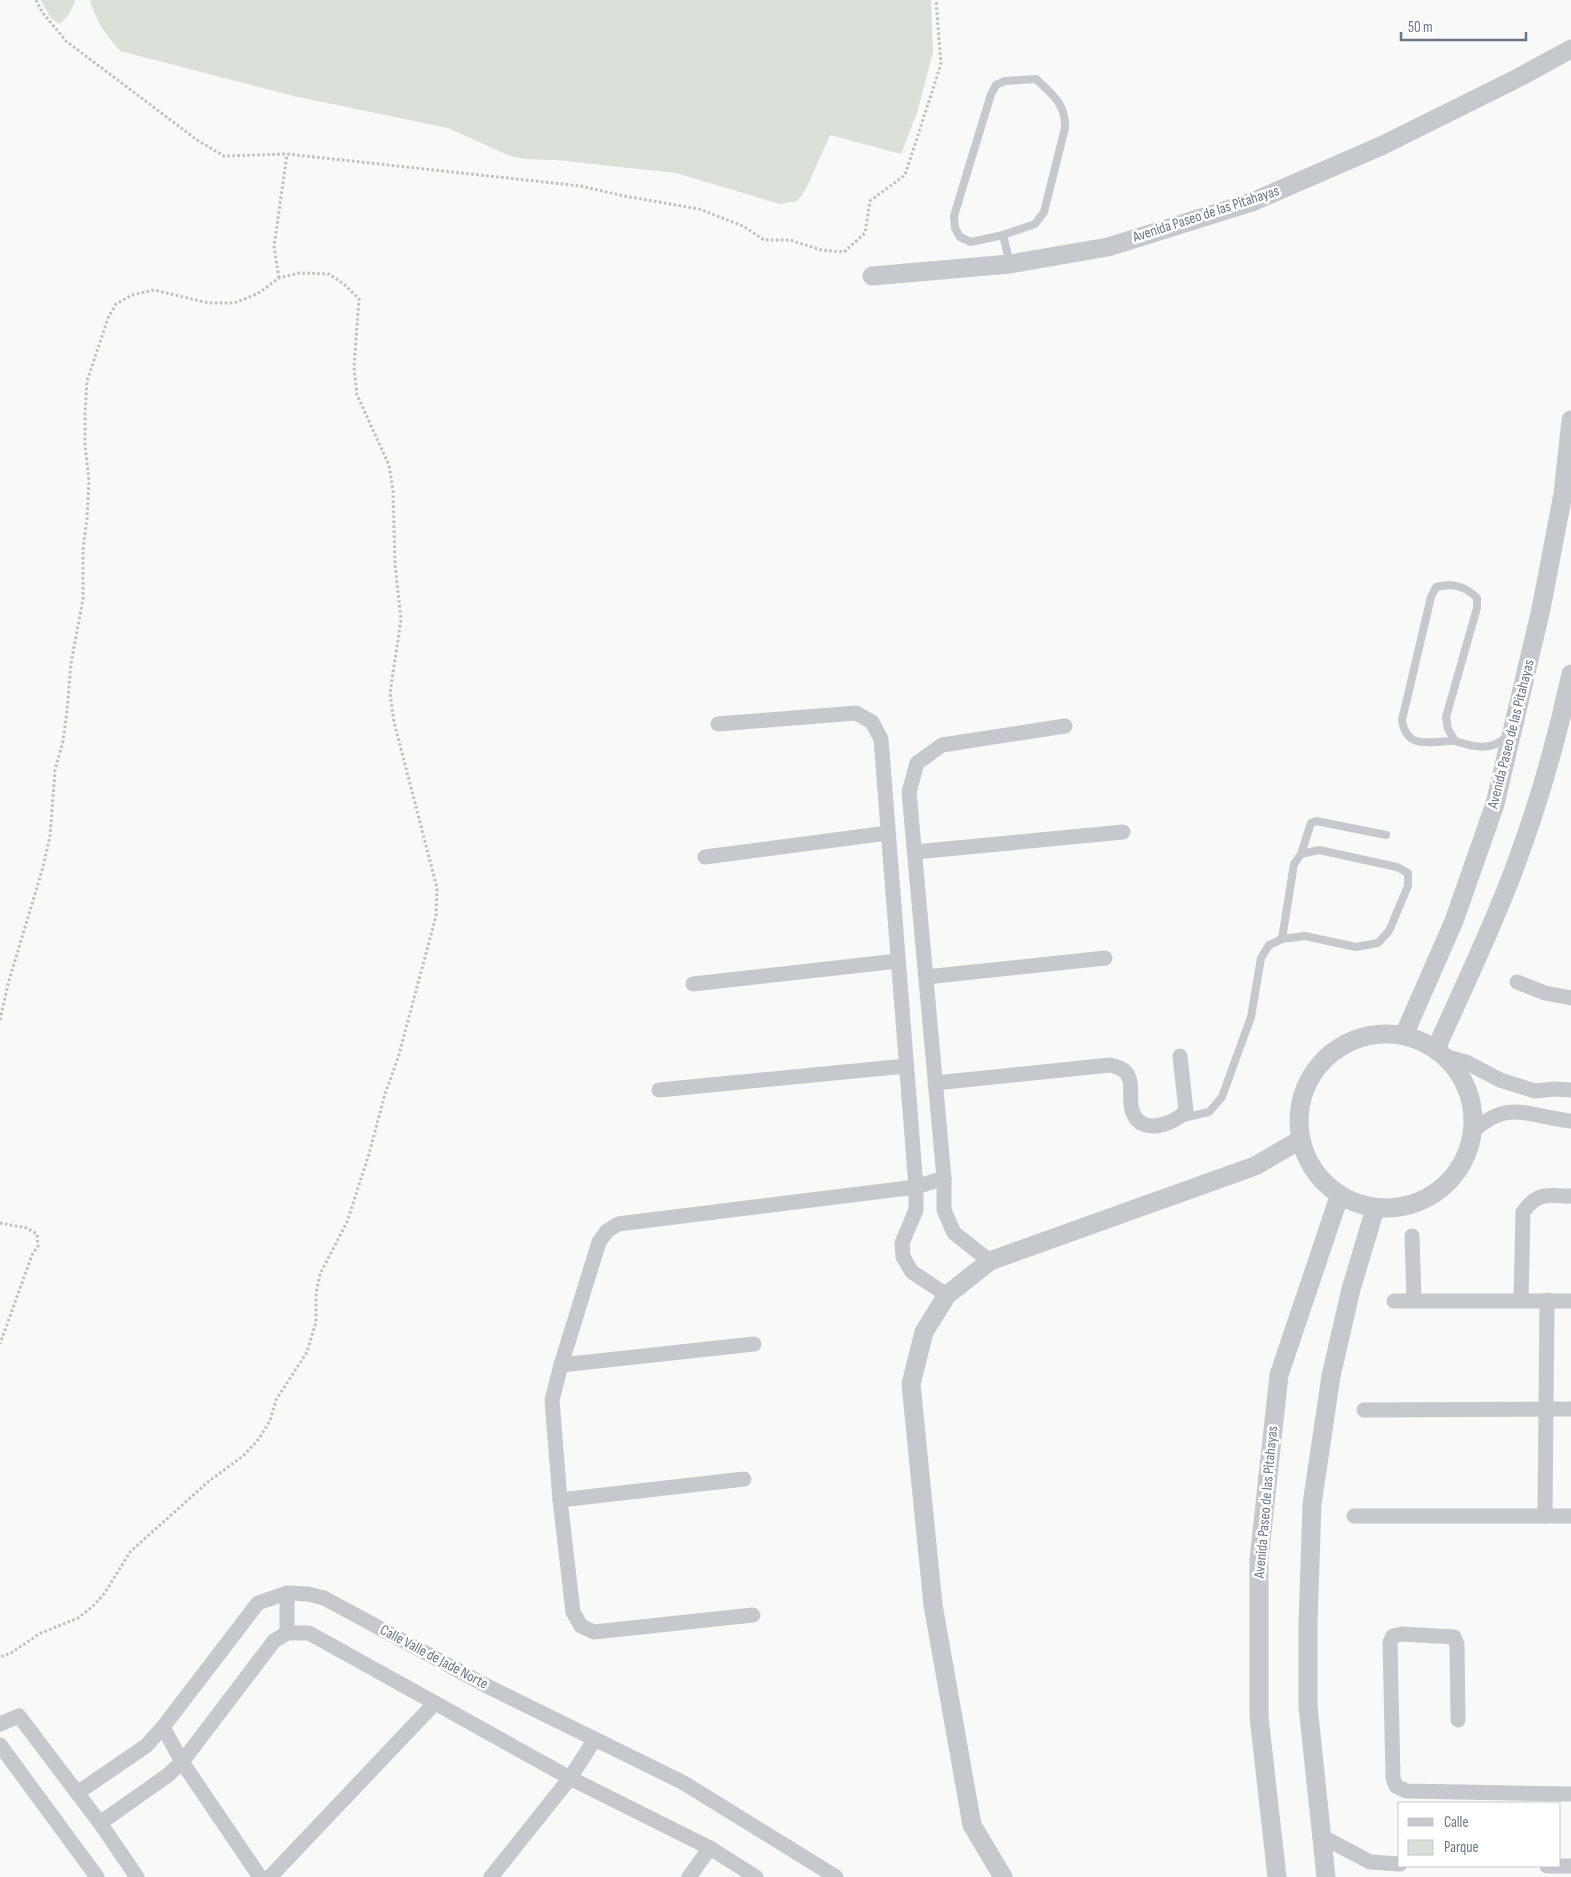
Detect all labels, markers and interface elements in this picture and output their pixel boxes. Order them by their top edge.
scale bar [1401,10,1526,42]
text: 50 m [1408,18,1433,37]
street label: Avenida Paseo de las Pitahayas [1129,181,1282,247]
street label: Avenida Paseo de las Pitahayas [1483,658,1539,811]
street label: Avenida Paseo de las Pitahayas [1250,1425,1282,1580]
street label: Calle Valle de Jade Norte [377,1620,491,1694]
legend [1398,1802,1561,1867]
text: Calle [1444,1813,1468,1832]
text: Parque [1444,1838,1479,1857]

